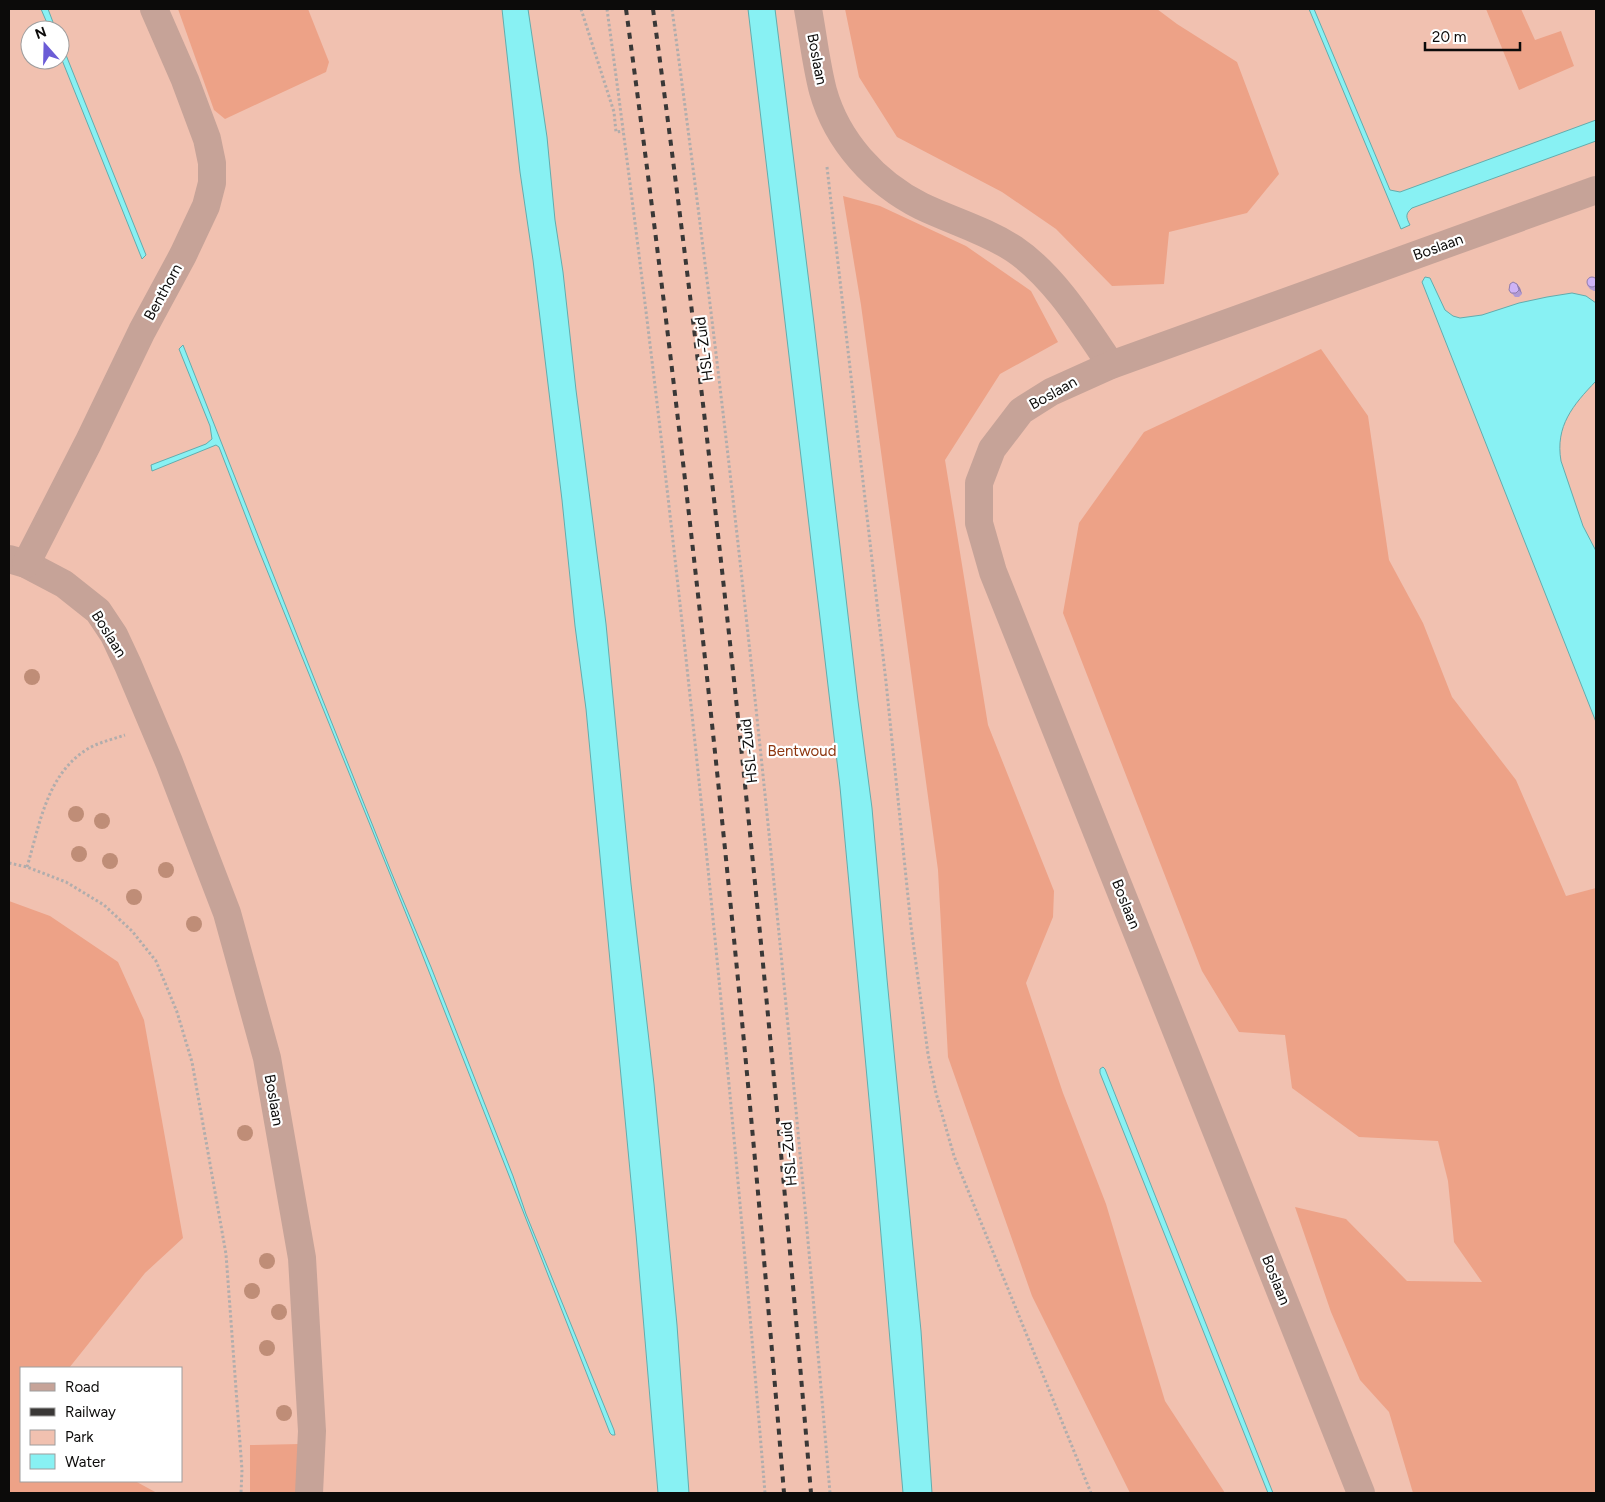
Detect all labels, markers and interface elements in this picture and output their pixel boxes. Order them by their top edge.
north arrow [20,20,70,70]
scale bar [1425,20,1520,52]
text: N [33,23,49,43]
text: 20 m [1432,28,1466,46]
street label: Boslaan [803,32,831,86]
street label: Boslaan [1411,230,1465,264]
street label: Benthorn [140,261,186,323]
street label: HSL-Zuid [691,316,717,382]
street label: Boslaan [1026,373,1080,413]
street label: Boslaan [88,607,130,661]
street label: HSL-Zuid [737,718,761,784]
park label: Bentwoud [768,742,836,760]
street label: Boslaan [1108,877,1144,931]
street label: Boslaan [261,1073,287,1127]
street label: HSL-Zuid [777,1121,801,1187]
street label: Boslaan [1258,1253,1294,1307]
legend [20,1367,182,1482]
text: Road [65,1378,100,1396]
text: Railway [65,1403,116,1421]
text: Park [65,1428,94,1446]
text: Water [65,1453,105,1471]

